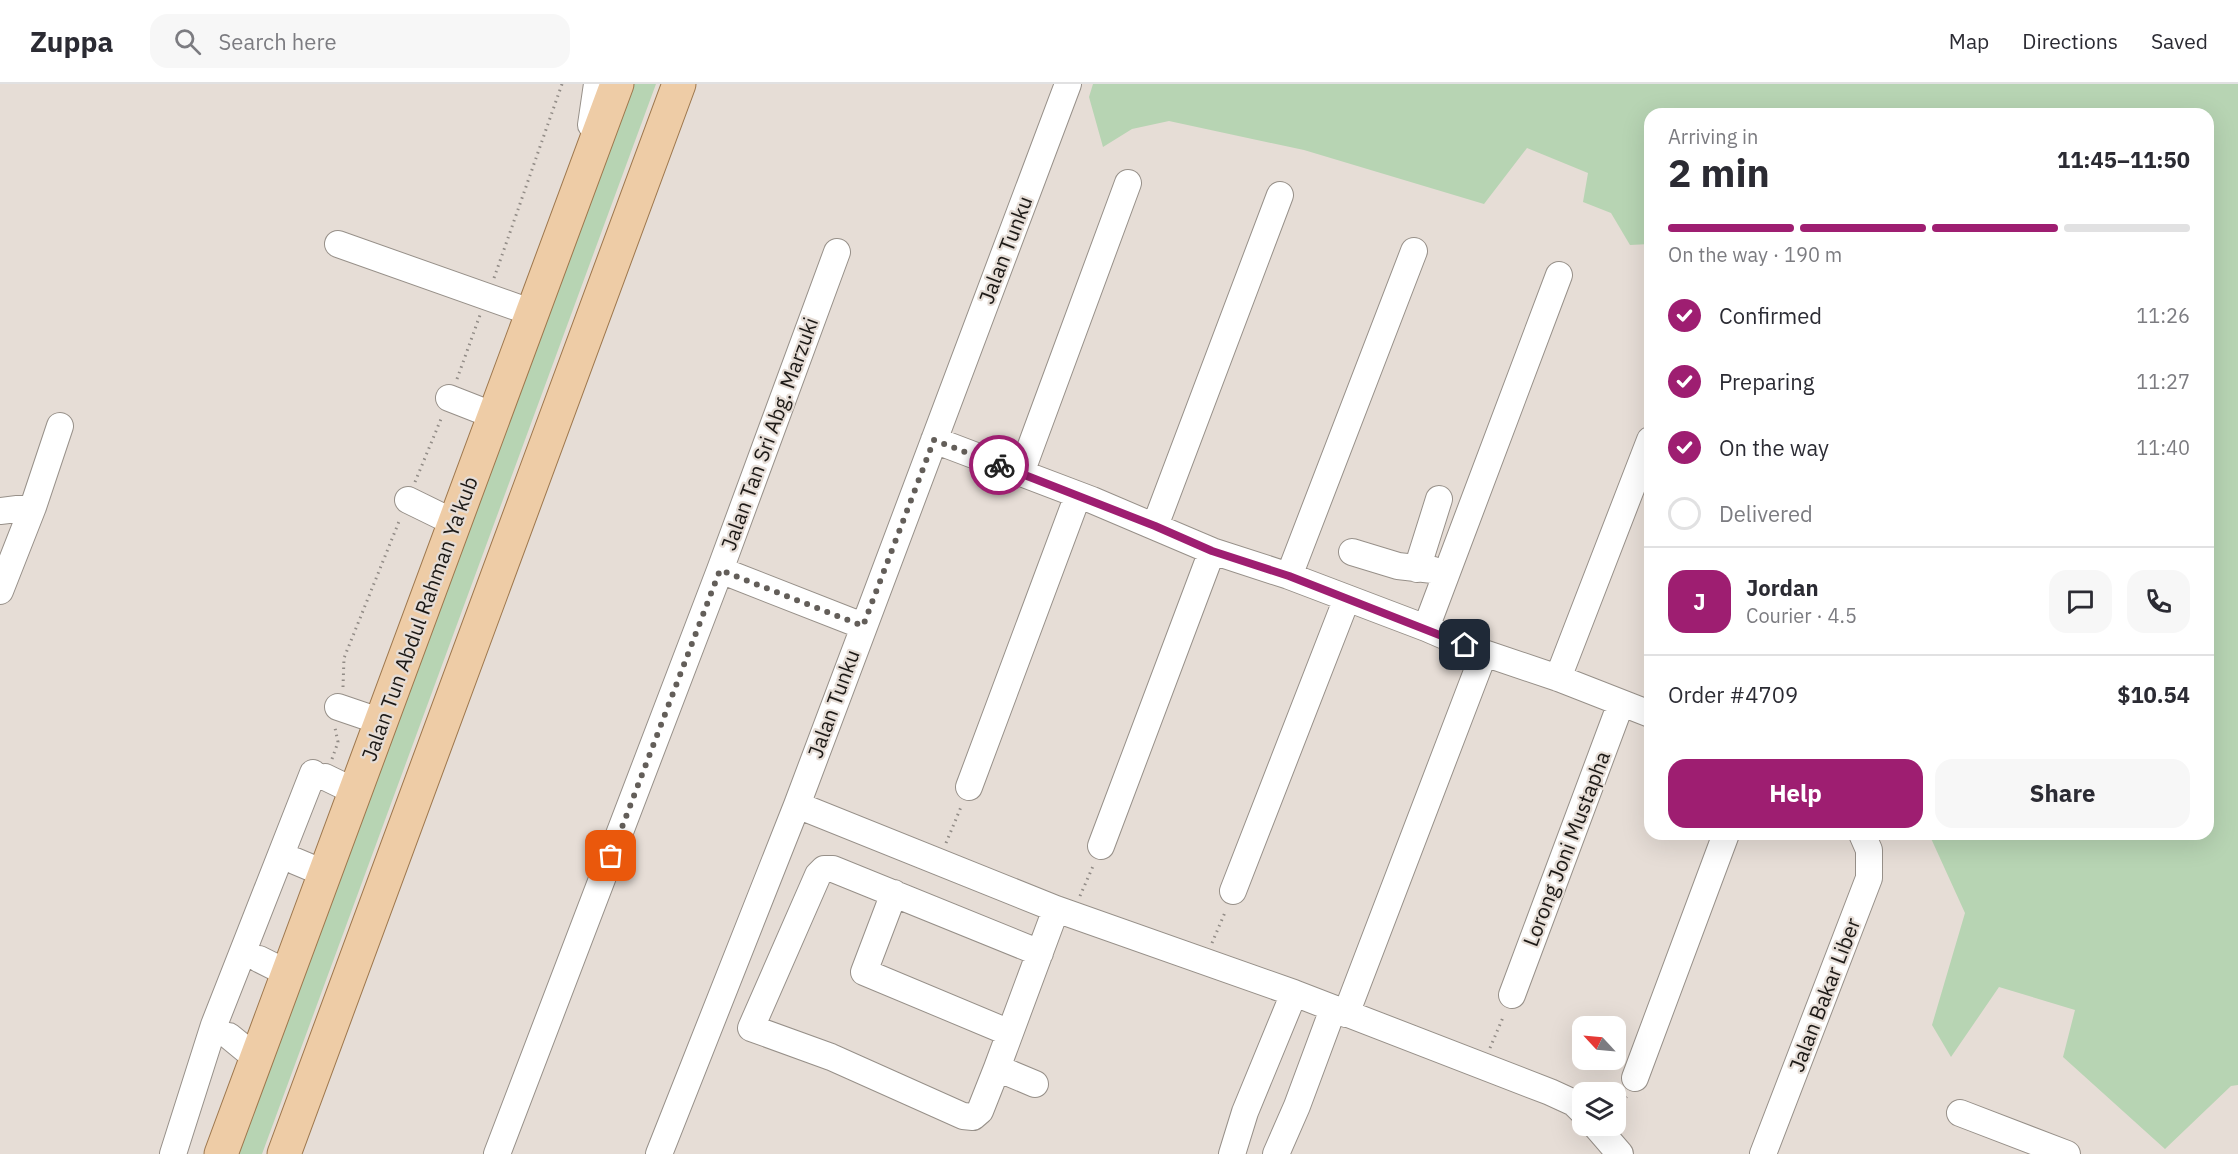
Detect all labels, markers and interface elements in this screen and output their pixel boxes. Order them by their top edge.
search box [150,14,570,68]
text: Zuppa [30,23,114,60]
icon: search [171,25,204,58]
text: Search here [219,27,336,56]
text: Map [1949,27,1989,55]
text: Directions [2022,27,2118,55]
text: Saved [2151,27,2208,55]
text: Arriving in [1668,123,1758,150]
text: 11:45–11:50 [2057,145,2190,174]
text: 2 min [1668,147,1770,198]
street label: Jalan Tunku [972,192,1038,308]
text: On the way · 190 m [1668,241,1842,268]
icon: check [1668,299,1701,332]
text: Confirmed [1719,301,1822,330]
text: 11:26 [2136,302,2190,329]
street label: Jalan Tan Sri Abg. Marzuki [714,313,824,554]
icon: check [1668,365,1701,398]
text: Preparing [1719,367,1814,396]
text: 11:27 [2136,368,2190,395]
icon: check [1668,431,1701,464]
text: On the way [1719,433,1829,462]
text: 11:40 [2136,434,2190,461]
courier [969,435,1029,495]
icon: bike [983,449,1016,482]
street label: Jalan Tun Abdul Rahman Ya'kub [354,472,484,765]
text: Delivered [1719,499,1813,528]
button: chat [2049,570,2112,633]
button: phone [2127,570,2190,633]
text: Jordan [1746,573,1819,602]
text: J [1693,587,1706,616]
text: Courier · 4.5 [1746,602,1857,629]
pin [1439,619,1490,670]
icon: home [1448,628,1481,661]
street label: Jalan Tunku [801,646,866,762]
text: Order #4709 [1668,680,1798,709]
text: $10.54 [2117,680,2190,709]
street label: Lorong Joni Mustapha [1516,747,1616,950]
button: Help [1668,759,1923,828]
button: Share [1935,759,2190,828]
pin [585,830,636,881]
icon: bag [594,839,627,872]
street label: Jalan Bakar Liber [1782,913,1866,1076]
north arrow [1572,1016,1626,1070]
map controls [1572,1016,1626,1136]
button: layers [1572,1082,1626,1136]

